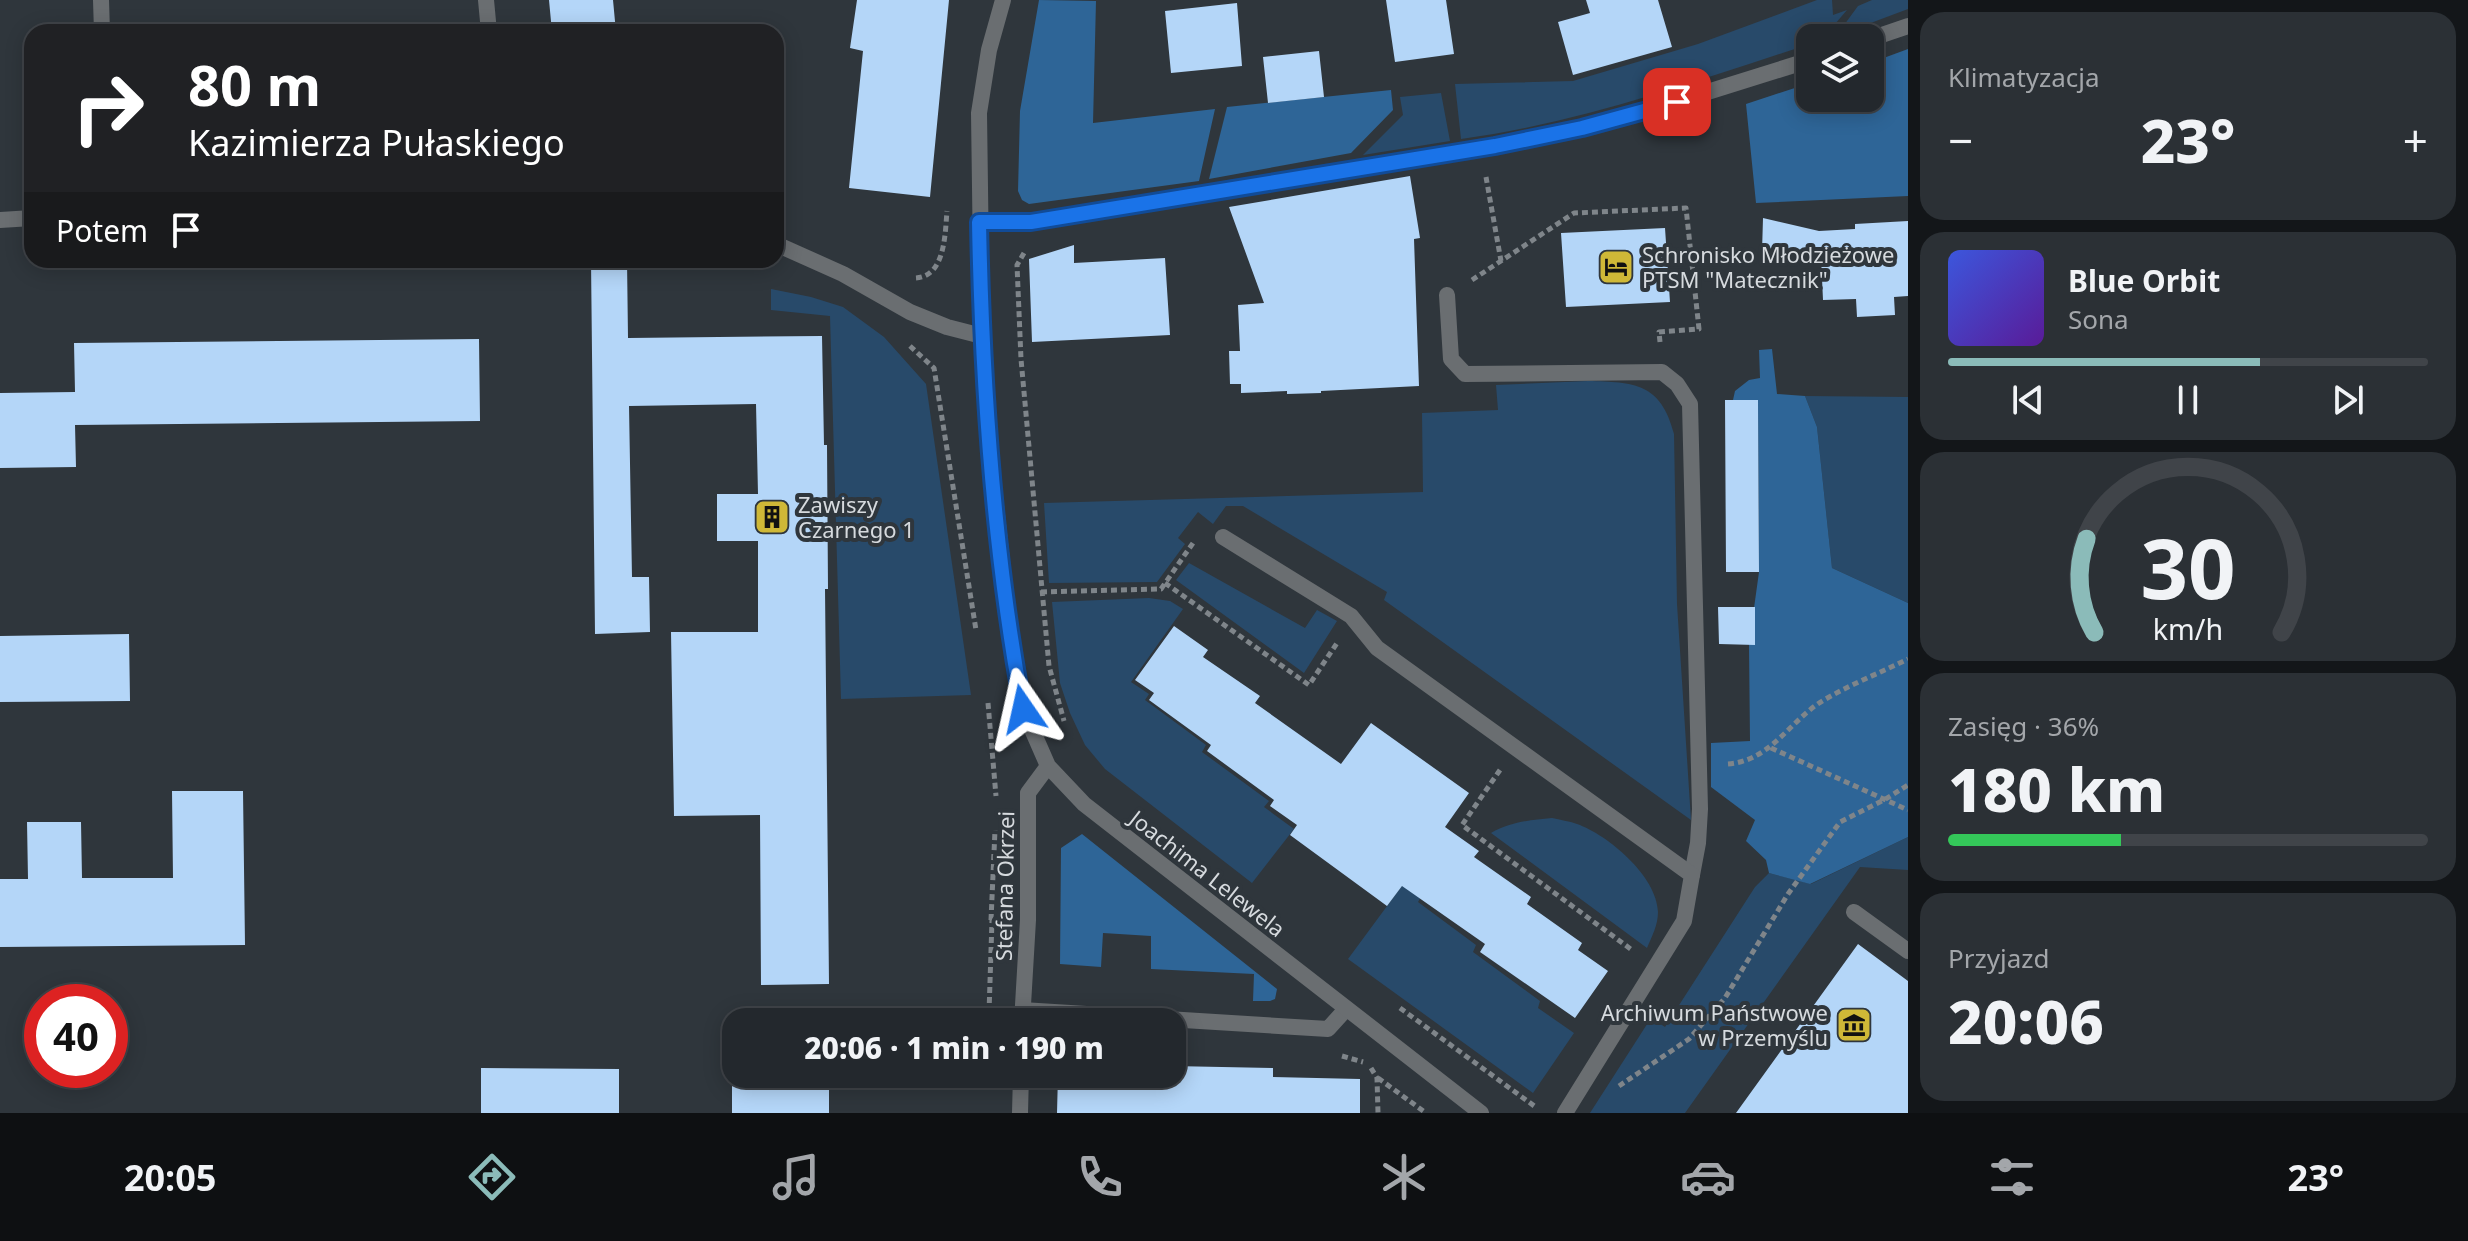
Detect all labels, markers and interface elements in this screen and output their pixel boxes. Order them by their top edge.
map controls [1796,24,1884,112]
button: layers [1796,24,1884,112]
text: 80 m [188,46,321,122]
icon: right [56,56,160,160]
text: Klimatyzacja [1948,59,2100,95]
pin [1643,68,1711,136]
icon: arrive [1655,80,1699,124]
text: 23° [2141,99,2235,181]
text: − [1948,110,1973,170]
text: + [2403,110,2428,170]
text: Kazimierza Pułaskiego [188,118,565,167]
icon: arrive [164,208,208,252]
text: Potem [56,210,148,251]
place label: Schronisko Młodzieżowe PTSM "Matecznik" [1642,239,1894,294]
hotel icon: Schronisko Młodzieżowe PTSM "Matecznik" [1597,248,1635,286]
text: Blue Orbit [2068,260,2220,301]
text: Sona [2068,301,2129,337]
icon: previous [2006,378,2050,422]
icon: pause [2166,378,2210,422]
icon: next [2326,378,2370,422]
place label: Zawiszy Czarnego 1 [798,489,915,544]
building icon: Zawiszy Czarnego 1 [753,498,791,536]
text: 30 [2140,509,2236,622]
text: km/h [2153,609,2223,648]
position arrow [981,667,1065,751]
text: Zasięg · 36% [1948,708,2099,744]
text: 180 km [1948,748,2165,830]
street label: Joachima Lelewela [1123,802,1292,943]
street label: Stefana Okrzei [988,811,1020,961]
text: Przyjazd [1948,940,2049,976]
text: 20:06 [1948,980,2104,1062]
speed limit sign: 40 [24,984,128,1088]
place label: Archiwum Państwowe w Przemyślu [1601,997,1828,1052]
museum icon: Archiwum Państwowe w Przemyślu [1835,1006,1873,1044]
text: 20:06 · 1 min · 190 m [804,1027,1104,1068]
icon: directions [464,1149,520,1205]
icon: music [768,1149,824,1205]
icon: phone [1072,1149,1128,1205]
icon: climate [1376,1149,1432,1205]
icon: car [1680,1149,1736,1205]
icon: filters [1984,1149,2040,1205]
text: 20:05 [124,1153,216,1202]
text: 23° [2288,1153,2344,1202]

